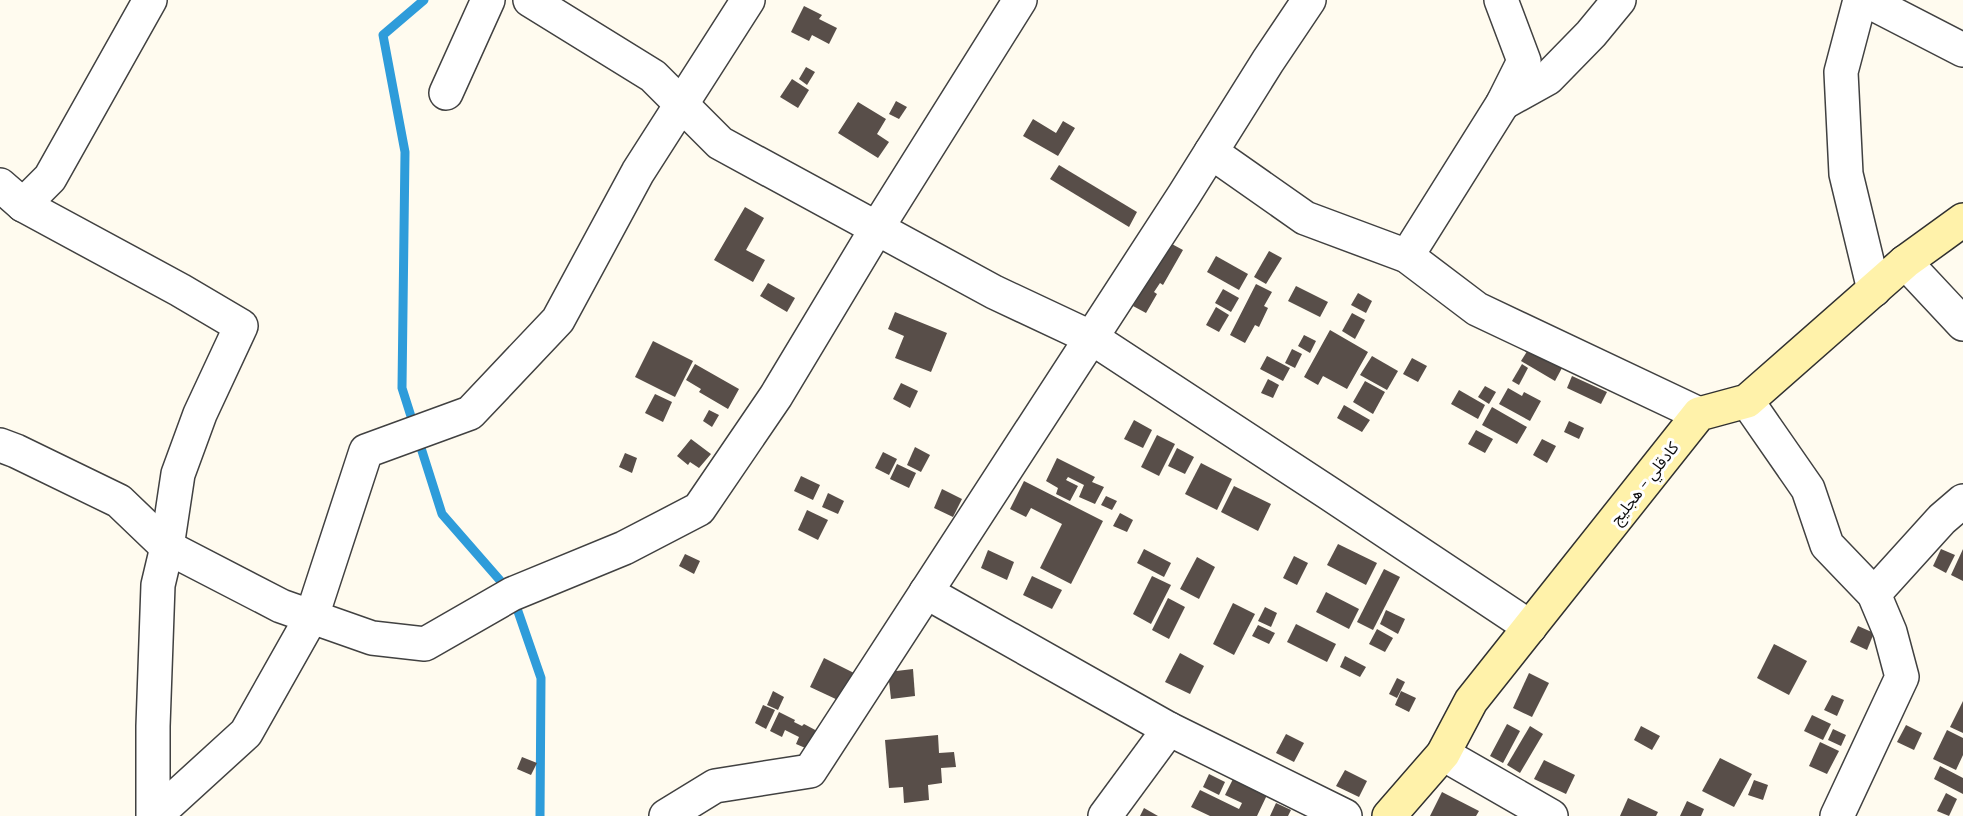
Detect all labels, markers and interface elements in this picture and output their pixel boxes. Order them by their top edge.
street label: كادقلي - هجليج [1606,437,1685,530]

